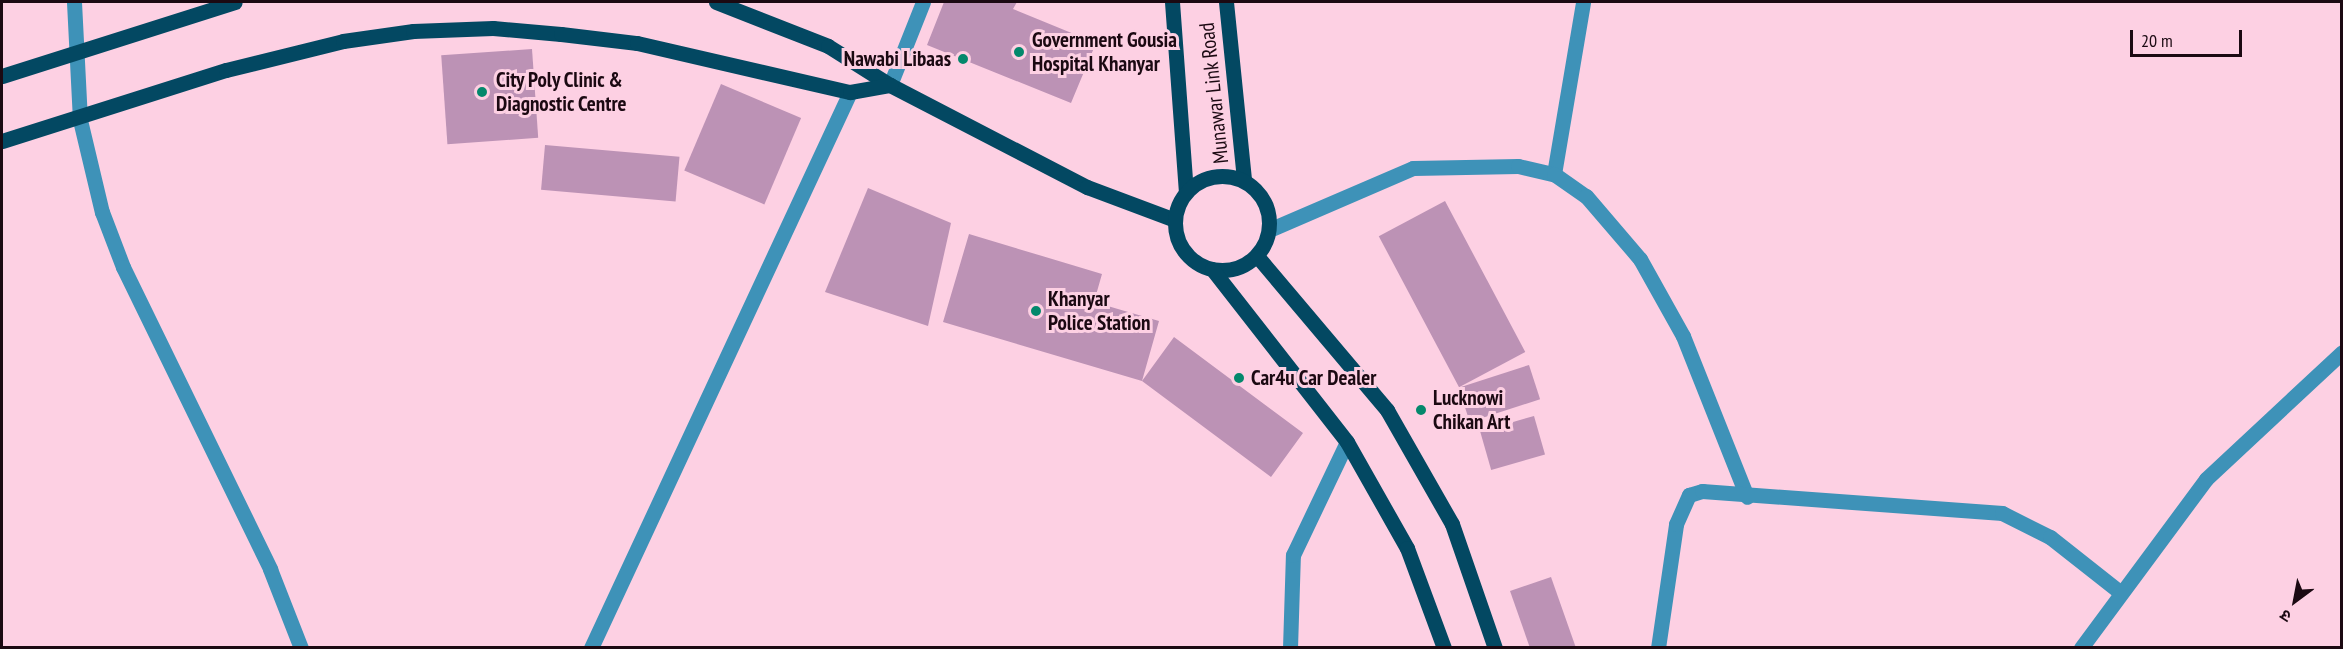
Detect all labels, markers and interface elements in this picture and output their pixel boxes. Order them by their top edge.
scale bar [2133,18,2246,56]
street label: Munawar Link Road [1194,21,1234,165]
place label: Government Gousia Hospital Khanyar [1032,27,1177,77]
text: 20 m [2141,29,2173,52]
marker: Government Gousia Hospital Khanyar [1010,43,1028,61]
place label: Nawabi Libaas [844,46,951,72]
marker: Nawabi Libaas [956,52,970,66]
place label: City Poly Clinic & Diagnostic Centre [496,67,627,117]
marker: City Poly Clinic & Diagnostic Centre [473,83,491,101]
place label: Khanyar Police Station [1048,286,1151,336]
marker: Khanyar Police Station [1029,304,1043,318]
place label: Car4u Car Dealer [1251,365,1377,391]
marker: Car4u Car Dealer [1232,371,1246,385]
place label: Lucknowi Chikan Art [1433,385,1511,435]
marker: Lucknowi Chikan Art [1414,403,1428,417]
north arrow [2265,571,2325,631]
text: उ [2276,605,2295,627]

